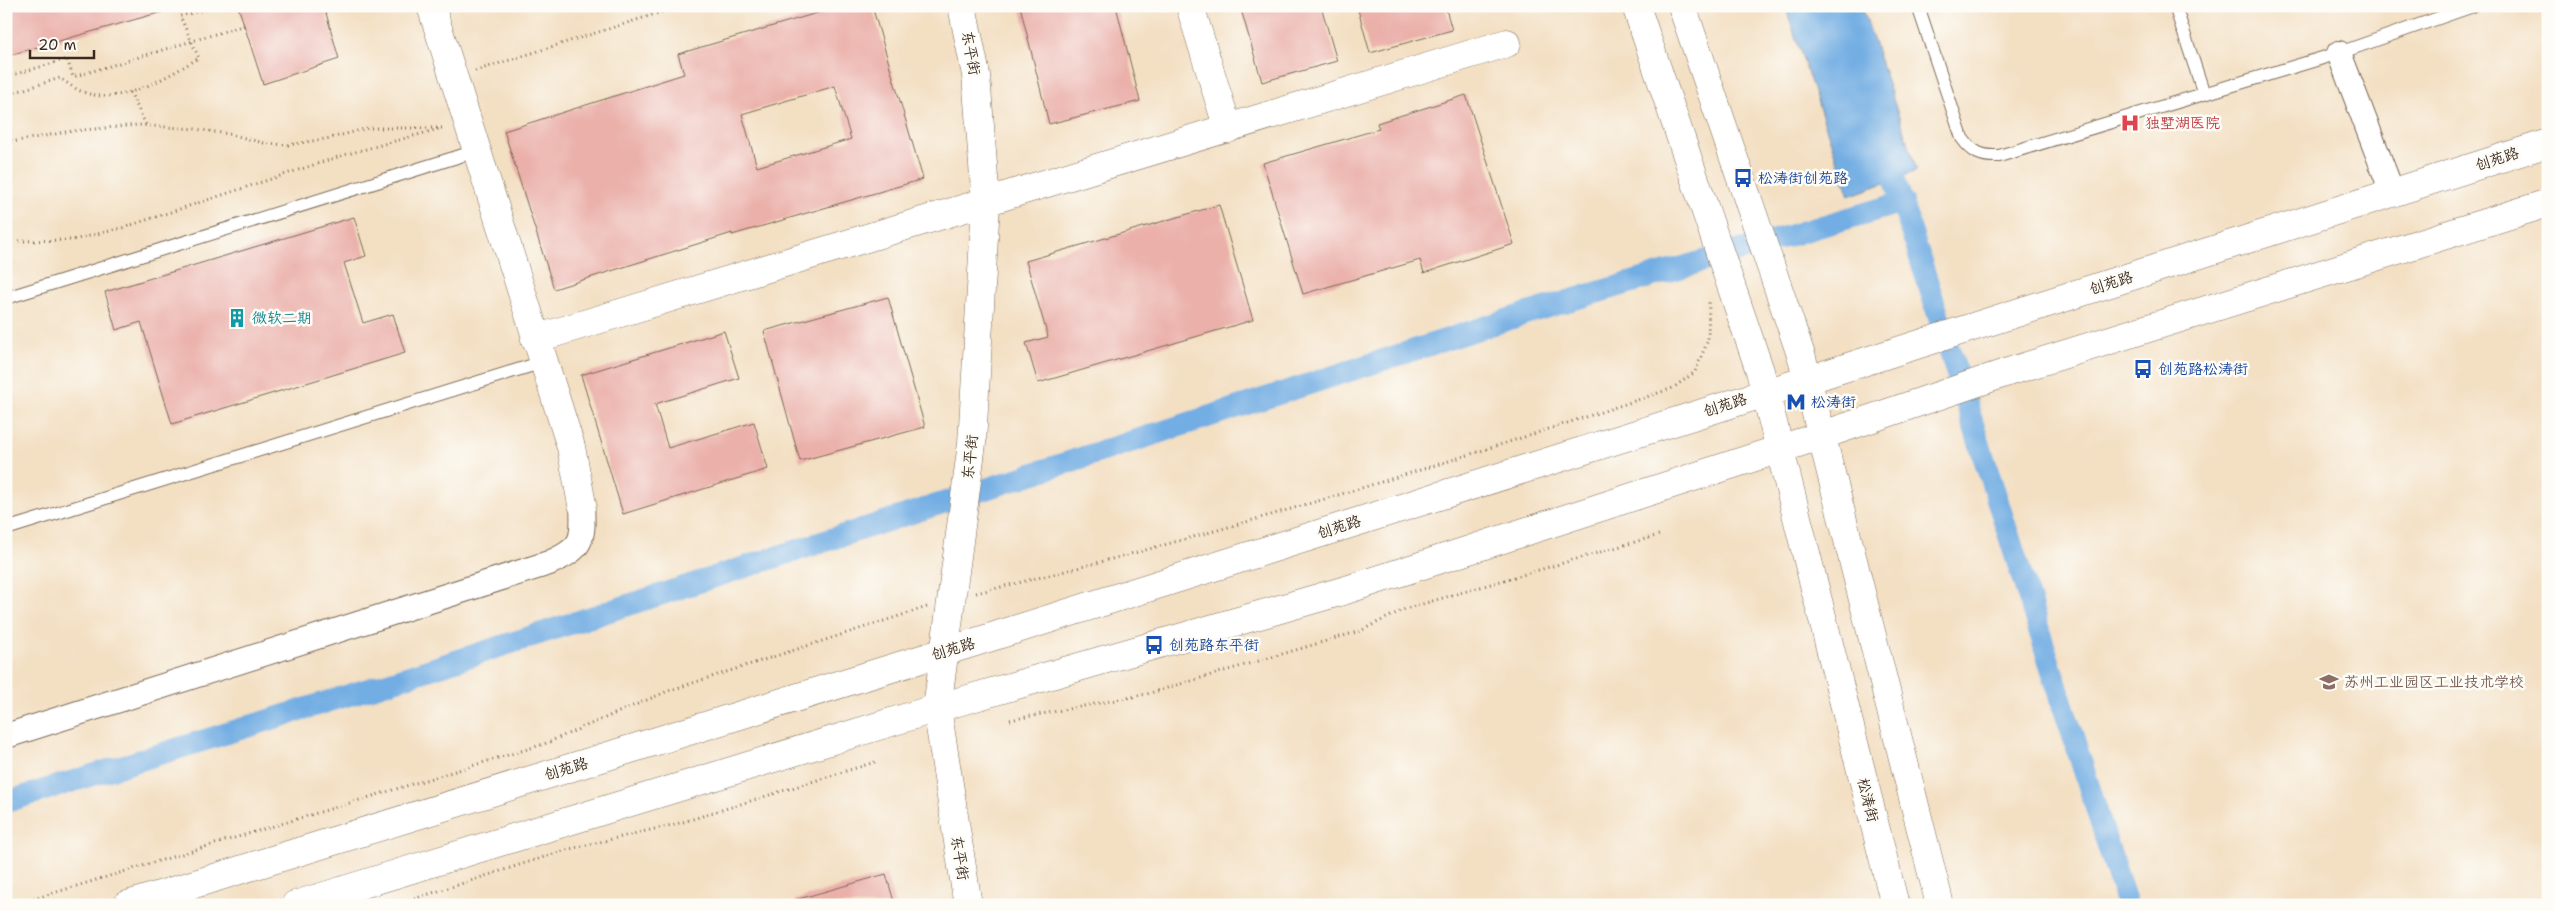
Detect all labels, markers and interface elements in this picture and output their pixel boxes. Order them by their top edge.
scale bar [30,28,94,60]
street label: 东平街 [957,29,985,77]
text: 20 m [38,35,77,55]
hospital icon: 独墅湖医院 [2119,112,2141,134]
place label: 独墅湖医院 [2145,113,2220,133]
street label: 创苑路 [2473,143,2521,175]
bus stop icon: 松涛街创苑路 [1732,167,1754,189]
place label: 松涛街创苑路 [1758,168,1848,188]
street label: 创苑路 [2087,267,2135,299]
building icon: 微软二期 [226,307,248,329]
place label: 微软二期 [252,308,312,328]
bus stop icon: 创苑路松涛街 [2132,358,2154,380]
place label: 创苑路松涛街 [2158,359,2248,379]
street label: 创苑路 [1701,389,1749,421]
metro station icon: 松涛街 [1785,391,1807,413]
place label: 松涛街 [1811,392,1856,412]
street label: 东平街 [958,434,982,480]
street label: 创苑路 [1315,511,1363,543]
street label: 创苑路 [929,633,977,665]
bus stop icon: 创苑路东平街 [1143,634,1165,656]
place label: 创苑路东平街 [1169,635,1259,655]
school or university icon: 苏州工业园区工业技术学校 [2318,671,2340,693]
place label: 苏州工业园区工业技术学校 [2344,672,2524,692]
street label: 创苑路 [542,753,590,785]
street label: 松涛街 [1853,776,1883,824]
street label: 东平街 [947,834,973,882]

